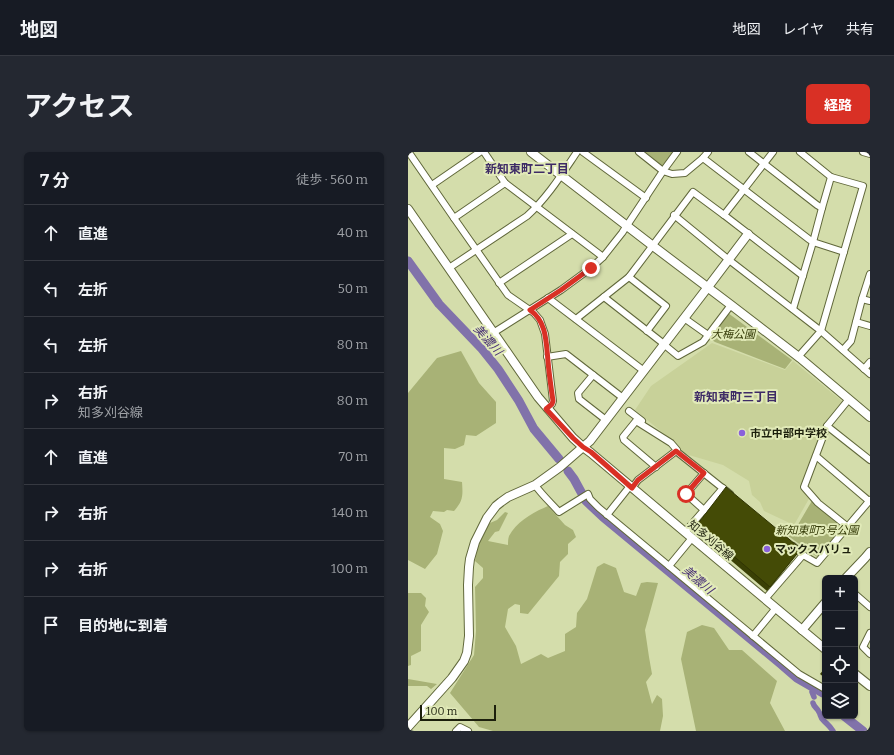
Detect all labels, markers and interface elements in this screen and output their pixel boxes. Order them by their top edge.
text: 地図 [20,18,58,41]
text: 地図 [732,21,760,38]
text: レイヤ [782,21,824,38]
text: 共有 [846,21,874,38]
button: 経路 [806,84,870,124]
text: アクセス [24,90,135,123]
district label: 新知東町二丁目 [485,162,569,176]
text: 7 分 [40,170,69,191]
text: 徒歩 · 560 m [296,172,368,187]
icon: ahead [40,222,62,244]
text: 直進 [78,225,108,243]
text: 40 m [337,225,368,240]
route end [582,259,600,277]
icon: left [40,278,62,300]
text: 左折 [78,281,108,299]
text: 50 m [338,281,368,296]
water label: 美濃川 [471,322,507,360]
park label: 大梅公園 [711,328,757,341]
icon: left [40,334,62,356]
text: 左折 [78,337,108,355]
text: 80 m [337,337,368,352]
text: 右折 [78,384,108,402]
icon: right [40,390,62,412]
district label: 新知東町三丁目 [694,390,778,404]
text: 80 m [337,393,368,408]
text: 知多刈谷線 [78,405,143,420]
place label: 市立中部中学校 [750,427,827,440]
marker: 市立中部中学校 [737,428,747,438]
icon: ahead [40,446,62,468]
text: 直進 [78,449,108,467]
text: 70 m [338,449,368,464]
route start [677,485,695,503]
icon: right [40,502,62,524]
text: 右折 [78,505,108,523]
text: 140 m [332,505,368,520]
street label: 知多刈谷線 [685,518,736,563]
park label: 新知東町3号公園 [775,524,861,537]
place label: マックスバリュ [775,543,852,556]
marker: マックスバリュ [762,544,772,554]
icon: right [40,558,62,580]
text: 右折 [78,561,108,579]
text: 100 m [331,561,368,576]
water label: 美濃川 [680,563,718,598]
map controls [822,575,858,719]
button: + [822,575,858,611]
button: − [822,611,858,647]
icon: arrive [40,614,62,636]
text: 目的地に到着 [78,617,168,635]
button: locate [822,647,858,683]
button: layers [822,683,858,719]
scale bar [420,703,496,722]
text: 100 m [426,705,457,718]

